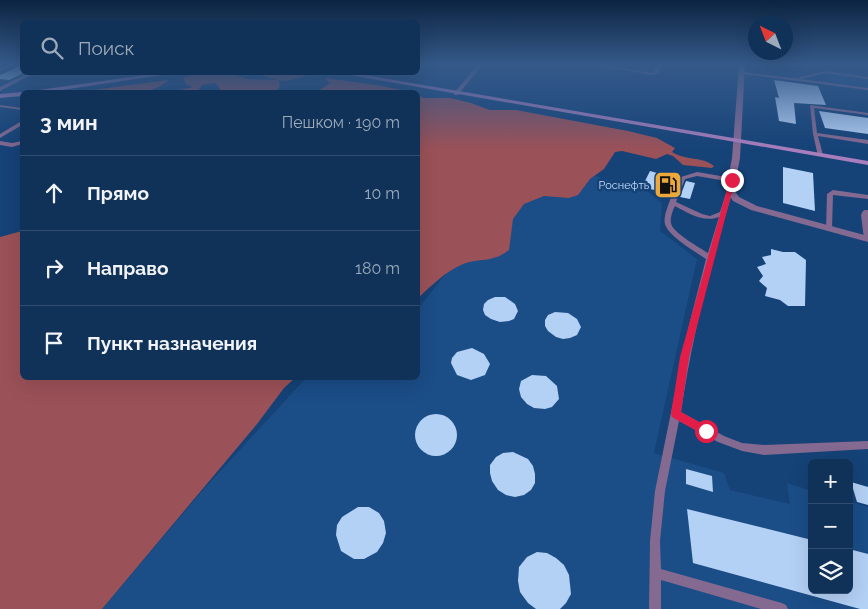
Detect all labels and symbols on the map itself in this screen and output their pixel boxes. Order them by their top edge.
north arrow [748,15,793,60]
route end [721,169,744,192]
fuel station icon: Роснефть [653,170,683,200]
place label: Роснефть [598,179,650,192]
route start [695,420,718,443]

